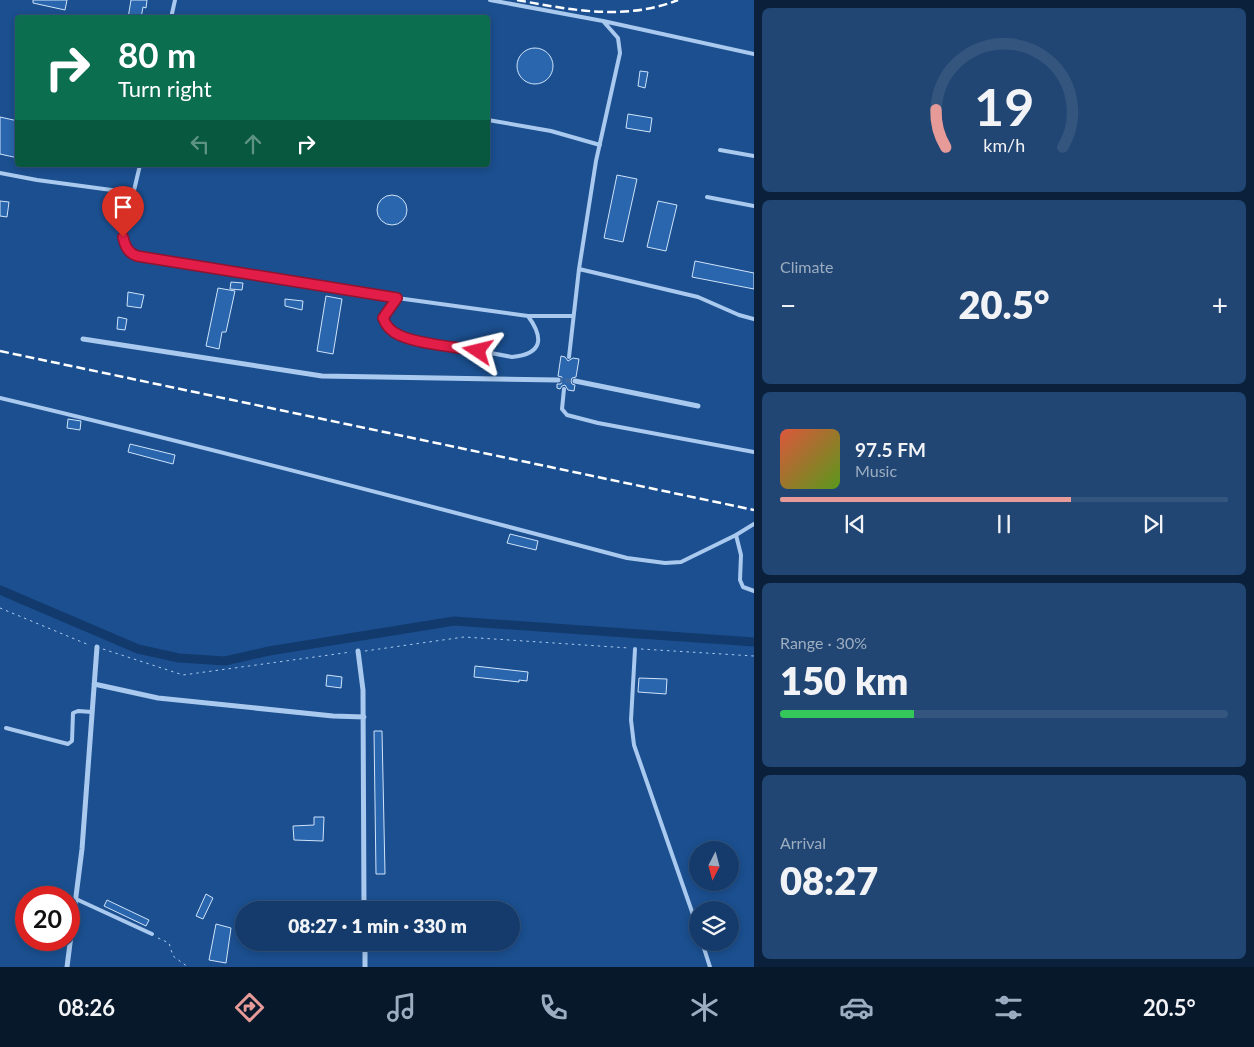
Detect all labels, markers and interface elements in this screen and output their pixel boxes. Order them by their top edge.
text: 80 m [118,33,196,75]
icon: right [35,35,100,100]
text: Turn right [118,75,212,102]
text: 19 [974,75,1034,137]
icon: left [186,130,214,158]
icon: ahead [239,130,267,158]
icon: right [292,130,320,158]
text: km/h [983,134,1025,156]
pin [102,186,144,237]
icon: arrive [109,193,137,221]
text: Climate [780,257,833,276]
text: 20.5° [958,281,1050,327]
text: − [780,288,796,322]
text: + [1212,288,1228,322]
position arrow [451,324,503,376]
text: 97.5 FM [855,438,926,461]
text: Music [855,461,897,480]
icon: previous [841,510,869,538]
icon: pause [990,510,1018,538]
icon: next [1139,510,1167,538]
text: Range · 30% [780,633,867,652]
text: 150 km [780,657,908,703]
text: Arrival [780,833,826,852]
north arrow [689,841,739,891]
map controls [689,841,739,951]
text: 08:27 [780,857,878,903]
speed limit sign: 20 [15,886,80,951]
button: layers [689,901,739,951]
text: 08:27 · 1 min · 330 m [288,914,467,937]
icon: directions [232,990,267,1025]
icon: music [384,990,419,1025]
icon: phone [536,990,571,1025]
icon: climate [687,990,722,1025]
icon: car [839,990,874,1025]
icon: filters [991,990,1026,1025]
text: 08:26 [58,994,115,1021]
text: 20.5° [1143,994,1196,1021]

